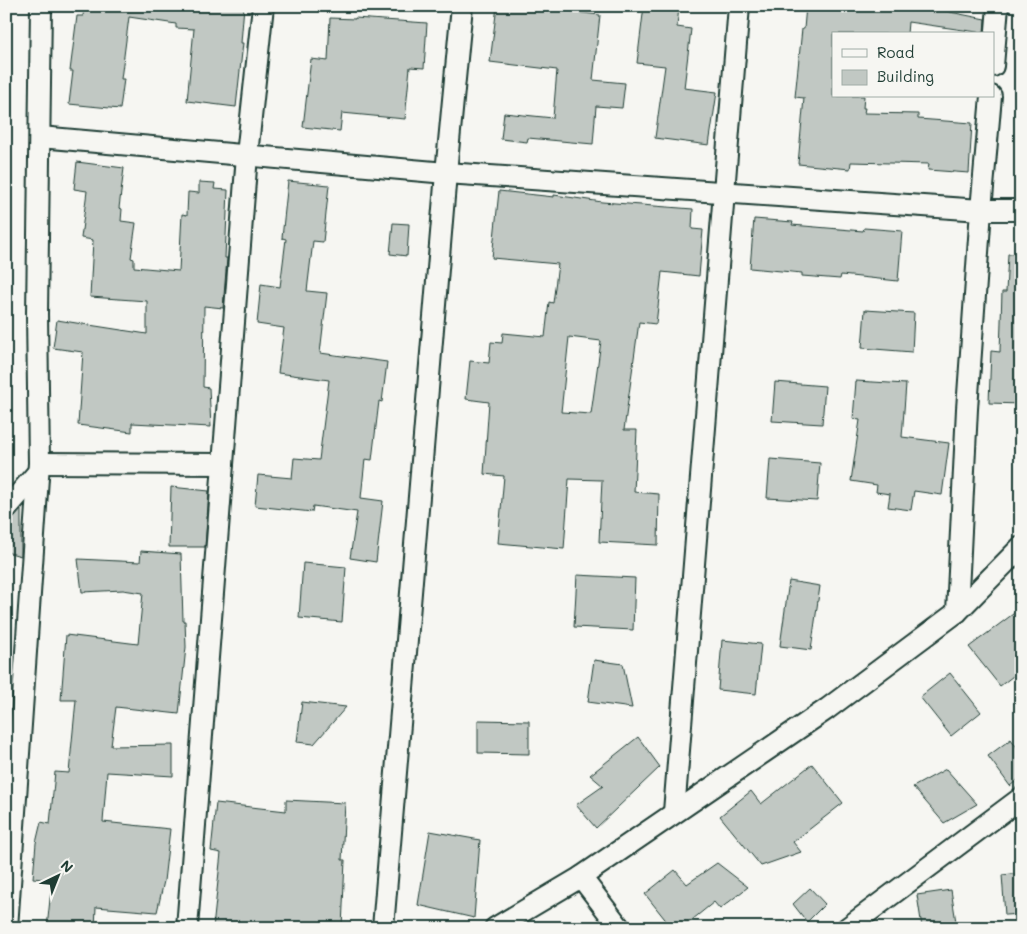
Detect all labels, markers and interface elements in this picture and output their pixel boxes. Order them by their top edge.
legend [832,32,994,98]
text: Road [877,42,914,62]
text: Building [877,66,934,86]
north arrow [32,852,82,902]
text: N [57,856,78,877]

